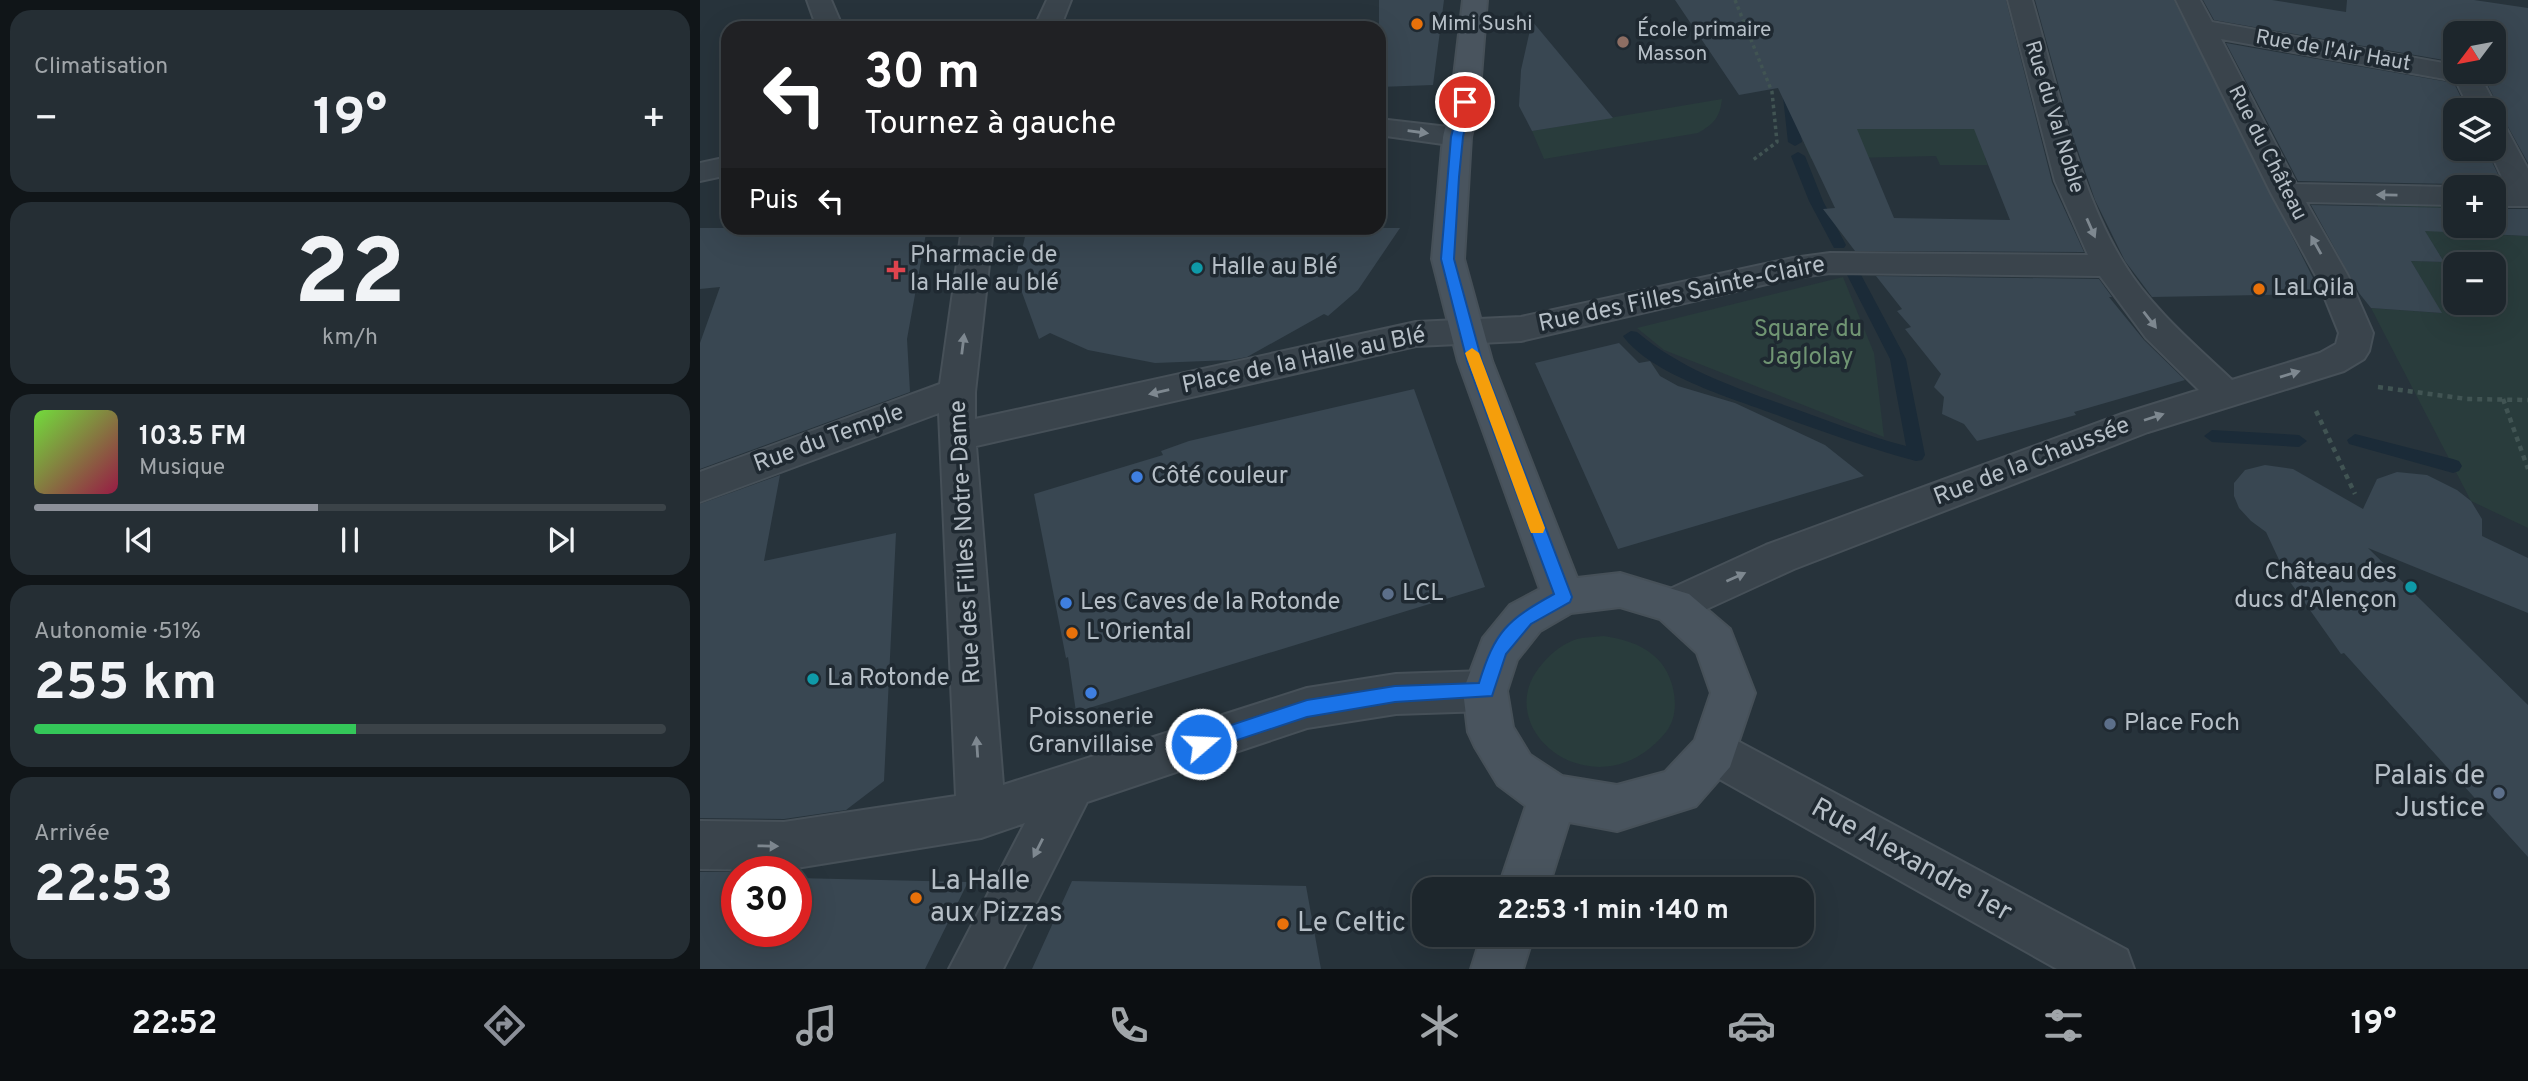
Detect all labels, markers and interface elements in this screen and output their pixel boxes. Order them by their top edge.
place label: Mimi Sushi [1431,11,1533,38]
marker: Mimi Sushi [1409,16,1425,32]
place label: École primaire Masson [1637,16,1771,68]
north arrow [2443,21,2506,84]
map controls [2443,21,2506,315]
street label: Rue de l'Air Haut [2253,24,2413,78]
marker: École primaire Masson [1615,34,1631,50]
street label: Rue du Val Noble [2018,37,2090,197]
text: 30 m [864,44,980,106]
icon: left [749,49,840,140]
text: Climatisation [34,53,168,82]
pin [1435,72,1495,132]
street label: Rue du Château [2221,81,2313,225]
icon: arrive [1446,83,1484,121]
text: 19° [313,87,387,153]
text: − [34,96,59,145]
text: + [641,96,666,145]
button: layers [2443,98,2506,161]
text: Tournez à gauche [864,105,1116,145]
one-way arrow [1407,127,1429,138]
button: + [2443,175,2506,238]
icon: left [812,182,850,220]
text: Puis [749,185,798,218]
one-way arrow [2376,189,2398,201]
one-way arrow [2086,218,2097,238]
text: 22 [294,221,406,336]
one-way arrow [2310,235,2322,255]
place label: Pharmacie de la Halle au blé [910,241,1059,299]
street label: Rue des Filles Sainte-Claire [1536,250,1828,340]
button: − [2443,252,2506,315]
place label: Halle au Blé [1211,253,1338,283]
marker: Halle au Blé [1189,260,1205,276]
marker: Pharmacie de la Halle au blé [888,262,904,278]
place label: LaLQila [2273,274,2355,304]
marker: LaLQila [2251,281,2267,297]
one-way arrow [2143,311,2157,329]
park label: Square du Jaglolay [1754,315,1862,373]
street label: Place de la Halle au Blé [1179,321,1429,401]
text: km/h [322,324,378,353]
one-way arrow [957,333,968,355]
one-way arrow [2280,369,2301,379]
one-way arrow [1148,386,1170,397]
street label: Rue du Temple [750,398,908,480]
street label: Rue des Filles Notre-Dame [944,399,988,685]
street label: Rue de la Chaussée [1930,411,2134,513]
one-way arrow [2144,411,2165,422]
text: 103.5 FM [139,421,246,454]
text: Musique [139,454,225,483]
place label: Côté couleur [1151,462,1288,492]
marker: Côté couleur [1129,469,1145,485]
icon: previous [120,521,158,559]
icon: pause [331,521,369,559]
icon: next [542,521,580,559]
place label: Château des ducs d'Alençon [2234,558,2397,616]
one-way arrow [1725,571,1746,582]
place label: LCL [1402,579,1444,609]
marker: Château des ducs d'Alençon [2403,579,2419,595]
marker: LCL [1380,586,1396,602]
place label: Les Caves de la Rotonde [1080,588,1340,618]
marker: Les Caves de la Rotonde [1058,595,1074,611]
text: Autonomie · 51% [34,618,201,647]
place label: L'Oriental [1086,618,1192,648]
marker: L'Oriental [1064,625,1080,641]
text: 255 km [34,652,217,718]
place label: La Rotonde [827,664,950,694]
marker: La Rotonde [805,671,821,687]
marker: Poissonerie Granvillaise [1083,685,1099,701]
place label: Poissonerie Granvillaise [1028,703,1154,761]
position arrow [1164,707,1238,781]
place label: Place Foch [2124,709,2240,739]
marker: Place Foch [2102,716,2118,732]
one-way arrow [971,735,982,757]
place label: Palais de Justice [2374,759,2485,827]
marker: Palais de Justice [2491,785,2507,801]
street label: Rue Alexandre 1er [1804,791,2018,931]
text: Arrivée [34,820,110,849]
one-way arrow [1032,838,1044,858]
one-way arrow [757,840,779,852]
text: 22:53 [34,854,173,920]
speed limit sign: 30 [721,856,812,947]
place label: La Halle aux Pizzas [930,864,1063,932]
marker: La Halle aux Pizzas [908,890,924,906]
text: 22:53 · 1 min · 140 m [1497,895,1729,928]
place label: Le Celtic [1297,906,1406,942]
marker: Le Celtic [1275,916,1291,932]
icon: directions [480,1001,529,1050]
icon: music [792,1001,841,1050]
icon: phone [1104,1001,1153,1050]
icon: climate [1415,1001,1464,1050]
icon: car [1727,1001,1776,1050]
icon: filters [2039,1001,2088,1050]
text: 22:52 [131,1005,217,1045]
text: 19° [2351,1005,2397,1045]

